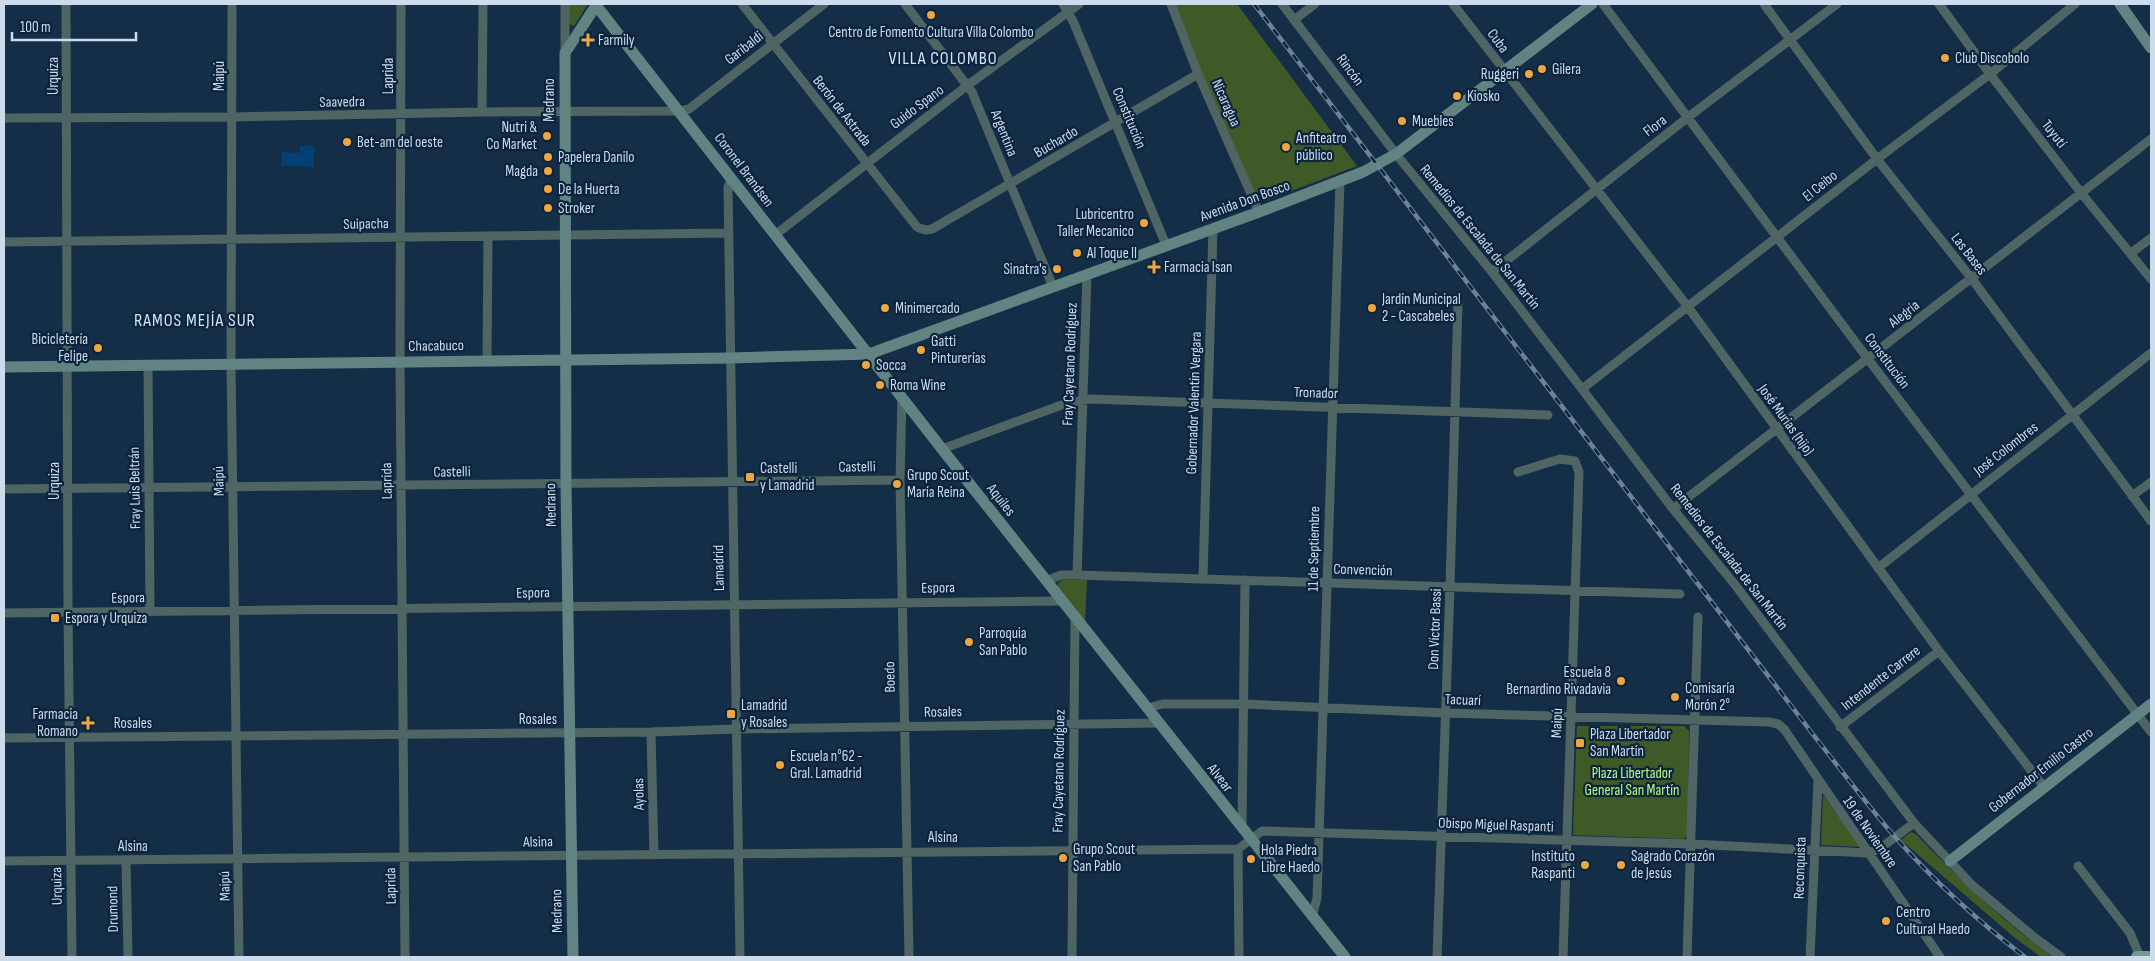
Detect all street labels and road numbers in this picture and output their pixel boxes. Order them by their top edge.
street label: Cuba [1483,25,1513,57]
street label: Garibaldi [721,27,767,69]
street label: Rincón [1332,50,1368,90]
street label: Urquiza [44,57,63,95]
street label: Laprida [379,57,398,94]
street label: Maipú [210,61,229,91]
street label: Berón de Astrada [808,72,876,150]
street label: Nicaragua [1207,76,1245,130]
street label: Medrano [540,78,559,122]
street label: Guido Spano [886,81,948,133]
street label: Constitución [1108,84,1150,152]
street label: Saavedra [319,92,365,112]
street label: Argentina [986,106,1022,159]
street label: Flora [1639,111,1671,141]
street label: Tuyutí [2037,116,2071,152]
street label: Buchardo [1031,122,1081,162]
street label: Coronel Brandsen [710,129,778,211]
street label: Remedios de Escalada de San Martín [1416,161,1544,313]
street label: El Ceibo [1799,166,1841,206]
street label: Avenida Don Bosco [1196,176,1293,226]
street label: Suipacha [343,214,389,234]
street label: Las Bases [1947,229,1991,279]
street label: Alegría [1884,296,1924,333]
street label: Fray Cayetano Rodríguez [1058,301,1082,426]
street label: Constitución [1860,329,1914,393]
street label: Gobernador Valentín Vergara [1182,331,1206,475]
street label: Chacabuco [408,336,464,356]
street label: José Murias (hijo) [1753,380,1818,459]
street label: Tronador [1294,383,1339,403]
street label: José Colombres [1969,418,2042,481]
street label: Fray Luis Beltrán [125,447,145,529]
street label: Castelli [838,457,876,477]
street label: Urquiza [45,462,64,500]
street label: Laprida [377,462,397,499]
street label: Castelli [433,462,471,482]
street label: Maipú [209,466,229,496]
street label: Aquiles [982,479,1020,520]
street label: Remedios de Escalada de San Martín [1666,480,1792,634]
street label: Medrano [541,483,561,527]
street label: 11 de Septiembre [1304,506,1324,592]
street label: Lamadrid [709,545,729,591]
street label: Convención [1333,559,1393,581]
street label: Espora [921,578,955,598]
street label: Espora [516,583,550,603]
street label: Espora [111,588,145,608]
street label: Don Víctor Bassi [1424,588,1446,670]
street label: Intendente Carrere [1838,641,1924,715]
street label: Boedo [880,661,900,693]
street label: Tacuarí [1445,690,1482,710]
street label: Rosales [924,702,962,722]
street label: Maipú [1547,708,1567,738]
street label: Fray Cayetano Rodríguez [1048,709,1070,833]
street label: Rosales [519,710,557,729]
street label: Rosales [114,714,152,733]
street label: Gobernador Emilio Castro [1985,723,2097,817]
street label: Alvear [1202,759,1238,797]
street label: Ayolas [629,778,649,811]
street label: 19 de Noviembre [1838,792,1902,872]
street label: Obispo Miguel Raspanti [1438,813,1554,837]
street label: Alsina [927,828,958,847]
street label: Alsina [522,832,553,852]
street label: Reconquista [1789,836,1811,899]
street label: Alsina [117,837,148,856]
street label: Urquiza [47,867,67,905]
street label: Laprida [381,867,401,904]
street label: Maipú [215,871,235,901]
street label: Drumond [103,886,123,932]
street label: Medrano [547,889,567,933]

